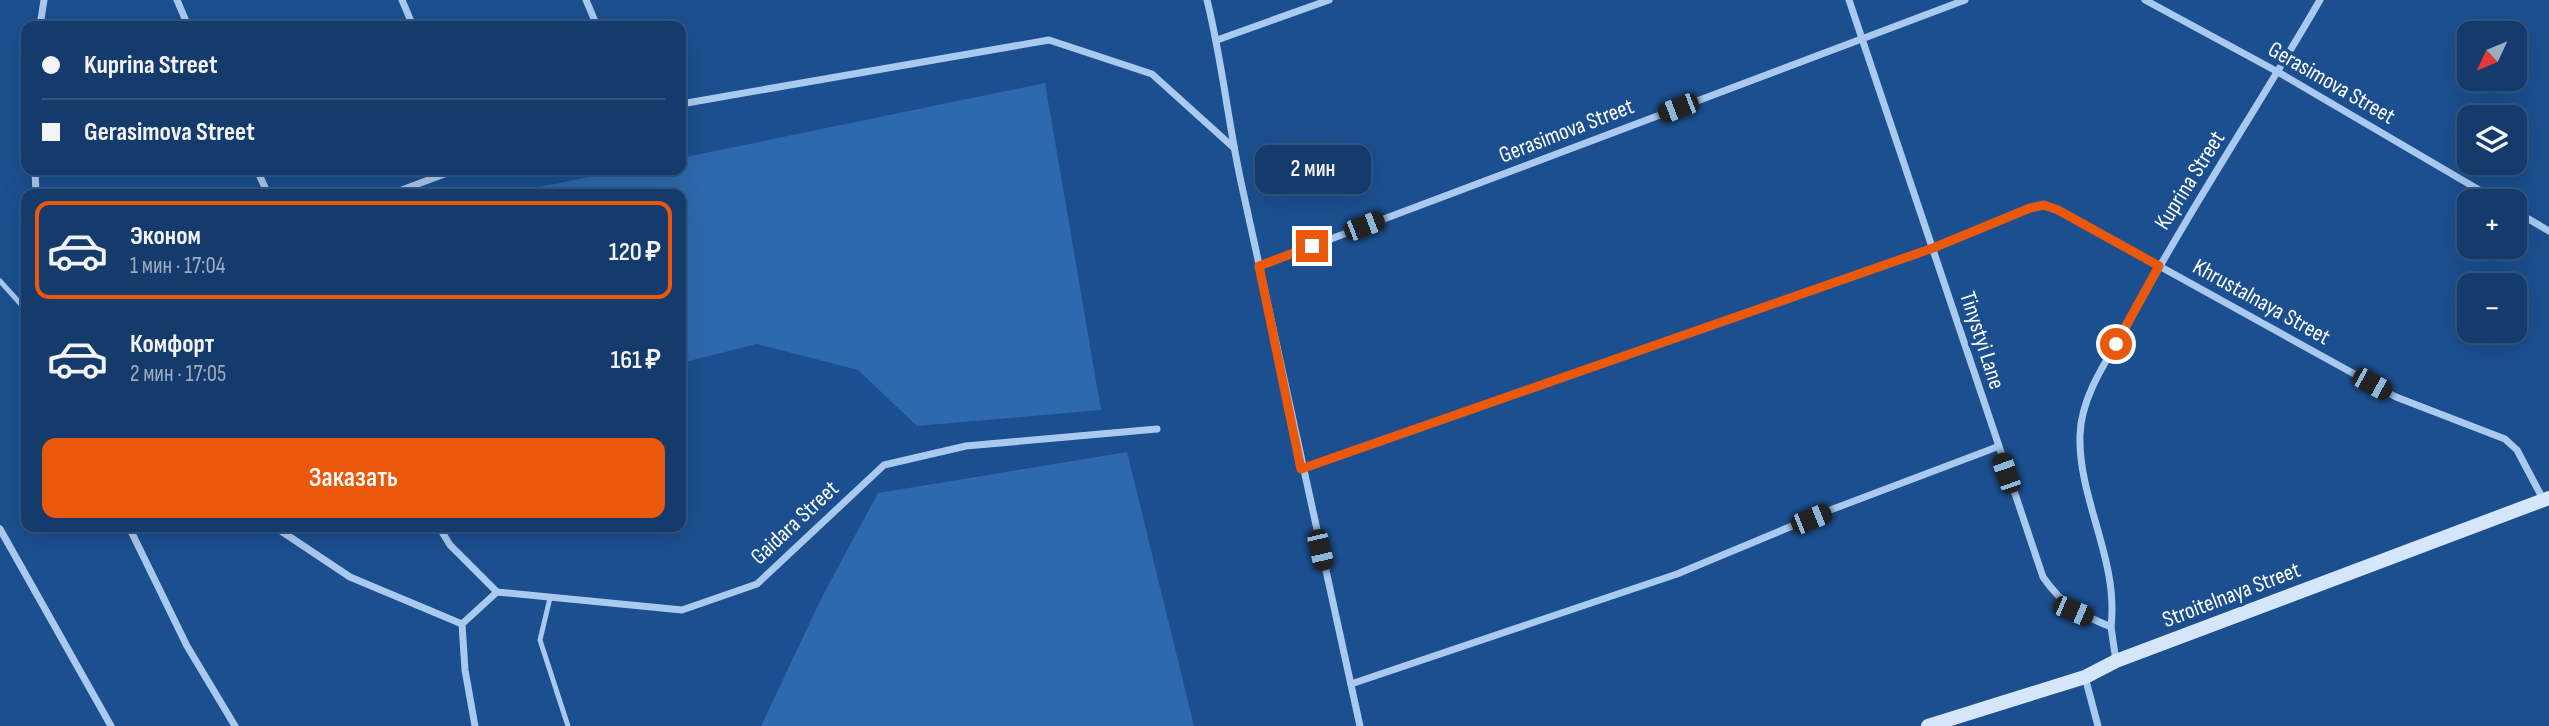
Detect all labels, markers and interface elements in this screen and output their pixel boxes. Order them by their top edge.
north arrow [2457,21,2527,91]
map controls [2457,21,2527,343]
street label: Gerasimova Street [2263,35,2400,131]
text: Kuprina Street [84,50,217,81]
car [1655,91,1702,125]
street label: Gerasimova Street [1495,92,1638,169]
button: layers [2457,105,2527,175]
text: Gerasimova Street [84,117,255,148]
street label: Kuprina Street [2149,126,2231,235]
callout: 2 мин [1254,145,1370,194]
text: 2 мин [1291,155,1335,183]
button: + [2457,189,2527,259]
car [1341,209,1388,243]
icon: car [46,219,109,282]
text: Эконом [130,221,201,252]
route end [1296,230,1328,262]
text: 120 ₽ [609,237,661,268]
text: 1 мин · 17:04 [130,252,225,280]
street label: Khrustalnaya Street [2188,253,2335,351]
button: − [2457,273,2527,343]
street label: Tinystyi Lane [1953,288,2011,393]
icon: car [46,327,109,390]
route start [2100,328,2132,360]
text: Комфорт [130,329,214,360]
text: 161 ₽ [610,345,661,376]
text: 2 мин · 17:05 [130,360,226,388]
car [2349,365,2396,403]
button: Заказать [42,438,665,518]
car [1990,450,2023,496]
street label: Gaidara Street [745,475,845,571]
car [1788,501,1835,537]
car [1306,527,1335,573]
street label: Stroitelnaya Street [2158,556,2304,634]
car [2050,593,2097,629]

